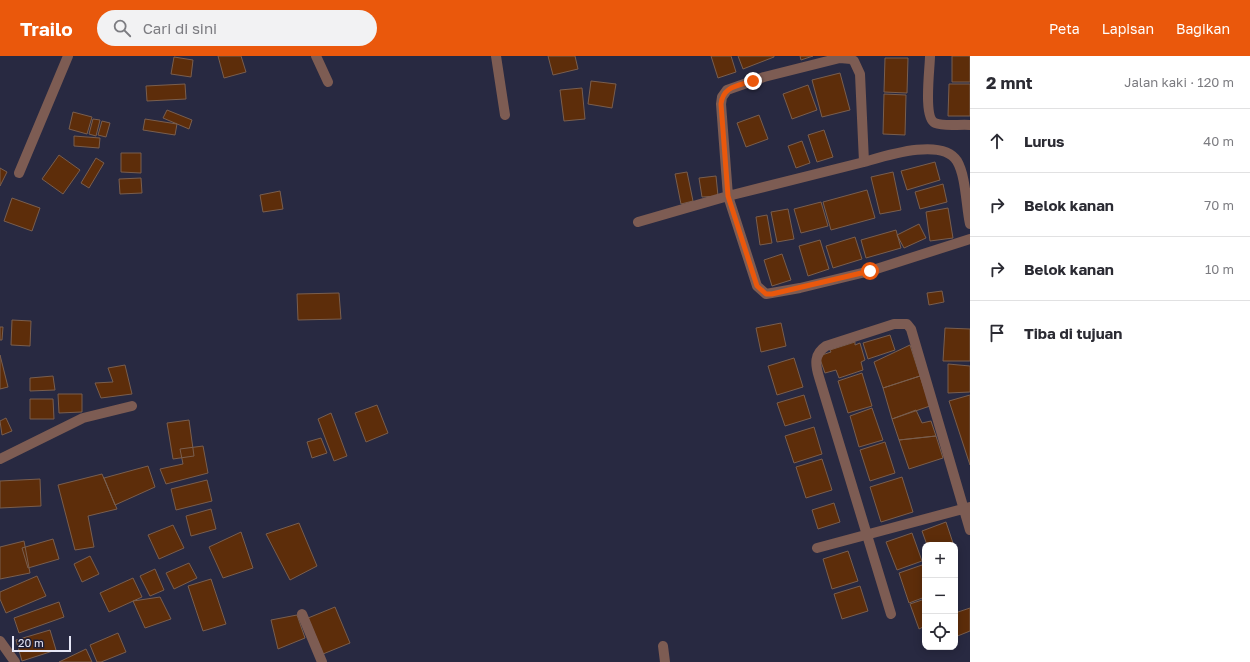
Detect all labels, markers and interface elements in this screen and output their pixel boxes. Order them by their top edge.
search box [97,10,377,46]
text: Trailo [20,17,73,40]
icon: search [111,17,133,39]
text: Cari di sini [143,19,217,37]
text: Peta [1049,20,1080,37]
text: Lapisan [1102,20,1154,37]
text: Bagikan [1176,20,1230,37]
route end [744,72,762,90]
text: 2 mnt [986,72,1033,93]
text: Jalan kaki · 120 m [1124,74,1234,90]
icon: ahead [986,130,1008,152]
text: Lurus [1024,132,1065,150]
text: 40 m [1203,133,1234,149]
icon: right [986,194,1008,216]
text: Belok kanan [1024,196,1114,214]
text: 70 m [1204,197,1234,213]
icon: right [986,258,1008,280]
text: Belok kanan [1024,260,1114,278]
text: 10 m [1205,261,1234,277]
route start [861,262,879,280]
icon: arrive [986,322,1008,344]
text: Tiba di tujuan [1024,324,1122,342]
map controls [922,542,958,650]
button: + [922,542,958,578]
button: − [922,578,958,614]
button: locate [922,614,958,650]
scale bar [12,634,71,653]
text: 20 m [18,636,44,649]

